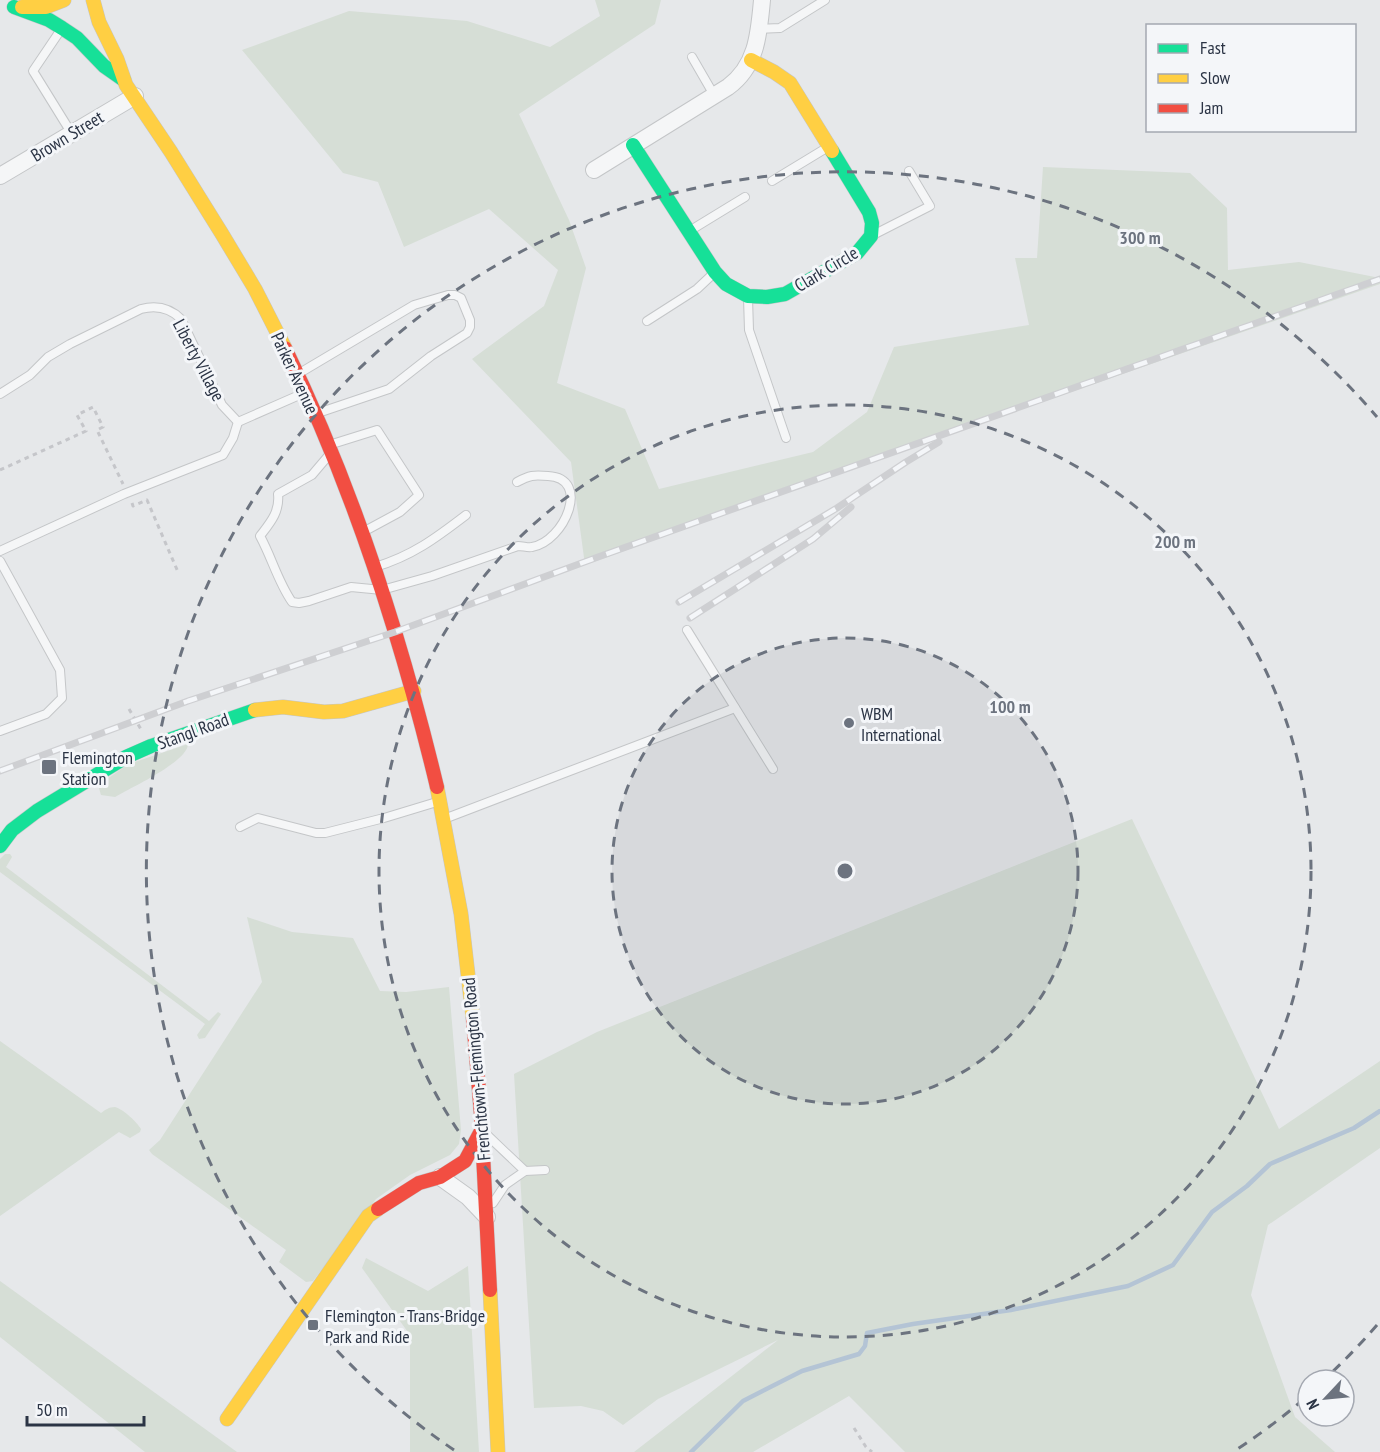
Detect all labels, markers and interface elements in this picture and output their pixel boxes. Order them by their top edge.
legend [1146,24,1356,132]
text: Fast [1200,36,1226,59]
text: Slow [1200,66,1231,89]
text: Jam [1199,96,1223,119]
street label: Brown Street [27,105,108,167]
text: 300 m [1119,226,1161,249]
street label: Clark Circle [790,241,862,297]
street label: Liberty Village [168,315,230,405]
street label: Parker Avenue [266,328,324,418]
text: 200 m [1154,530,1196,553]
text: 100 m [989,695,1031,718]
place label: WBM International [861,702,942,746]
street label: Stangl Road [154,707,232,755]
marker: WBM International [842,716,856,730]
place label: Flemington Station [62,746,133,790]
marker: Flemington Station [40,758,58,776]
centre of rings [835,861,855,881]
street label: Frenchtown-Flemington Road [457,977,495,1161]
place label: Flemington - Trans-Bridge Park and Ride [325,1304,485,1348]
marker: Flemington - Trans-Bridge Park and Ride [306,1318,320,1332]
north arrow [1296,1368,1356,1428]
scale bar [27,1389,144,1427]
text: N [1302,1396,1323,1413]
text: 50 m [36,1398,68,1421]

